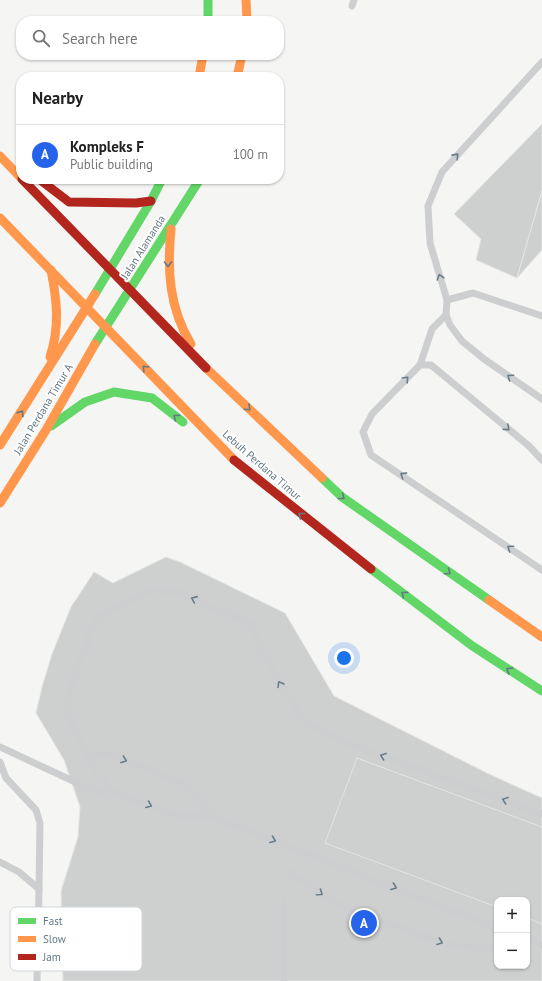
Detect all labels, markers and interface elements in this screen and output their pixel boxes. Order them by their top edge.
search box [16,16,284,60]
icon: search [30,27,52,49]
text: Search here [62,29,138,48]
text: Nearby [32,87,83,109]
text: Kompleks F [70,137,144,156]
text: A [41,146,49,163]
text: 100 m [233,146,268,163]
one-way arrow [451,154,458,161]
text: Public building [70,156,153,173]
street label: Jalan Alamanda [117,212,168,282]
one-way arrow [164,261,172,267]
one-way arrow [436,273,445,280]
street label: Jalan Perdana Timur A [10,361,76,458]
one-way arrow [142,365,149,373]
one-way arrow [507,374,514,382]
one-way arrow [401,376,409,384]
one-way arrow [243,403,251,411]
one-way arrow [16,410,23,417]
one-way arrow [173,414,180,422]
one-way arrow [503,423,510,430]
street label: Lebuh Perdana Timur [220,427,304,503]
one-way arrow [400,473,407,480]
one-way arrow [338,492,345,499]
one-way arrow [298,512,305,519]
one-way arrow [507,545,514,553]
one-way arrow [444,567,451,574]
one-way arrow [401,592,408,599]
one-way arrow [191,596,199,604]
your location [334,648,354,668]
one-way arrow [506,667,513,674]
one-way arrow [278,681,285,688]
one-way arrow [380,752,387,760]
one-way arrow [120,755,127,763]
one-way arrow [502,797,509,805]
one-way arrow [145,801,152,809]
one-way arrow [269,836,276,844]
one-way arrow [390,883,397,891]
one-way arrow [316,888,323,896]
map controls [494,897,530,969]
button: + [494,897,530,933]
legend [10,907,142,971]
pin: A [351,908,377,938]
text: Fast [43,914,63,928]
text: Slow [43,932,66,946]
button: − [494,933,530,969]
one-way arrow [436,937,443,945]
text: Jam [42,950,61,964]

